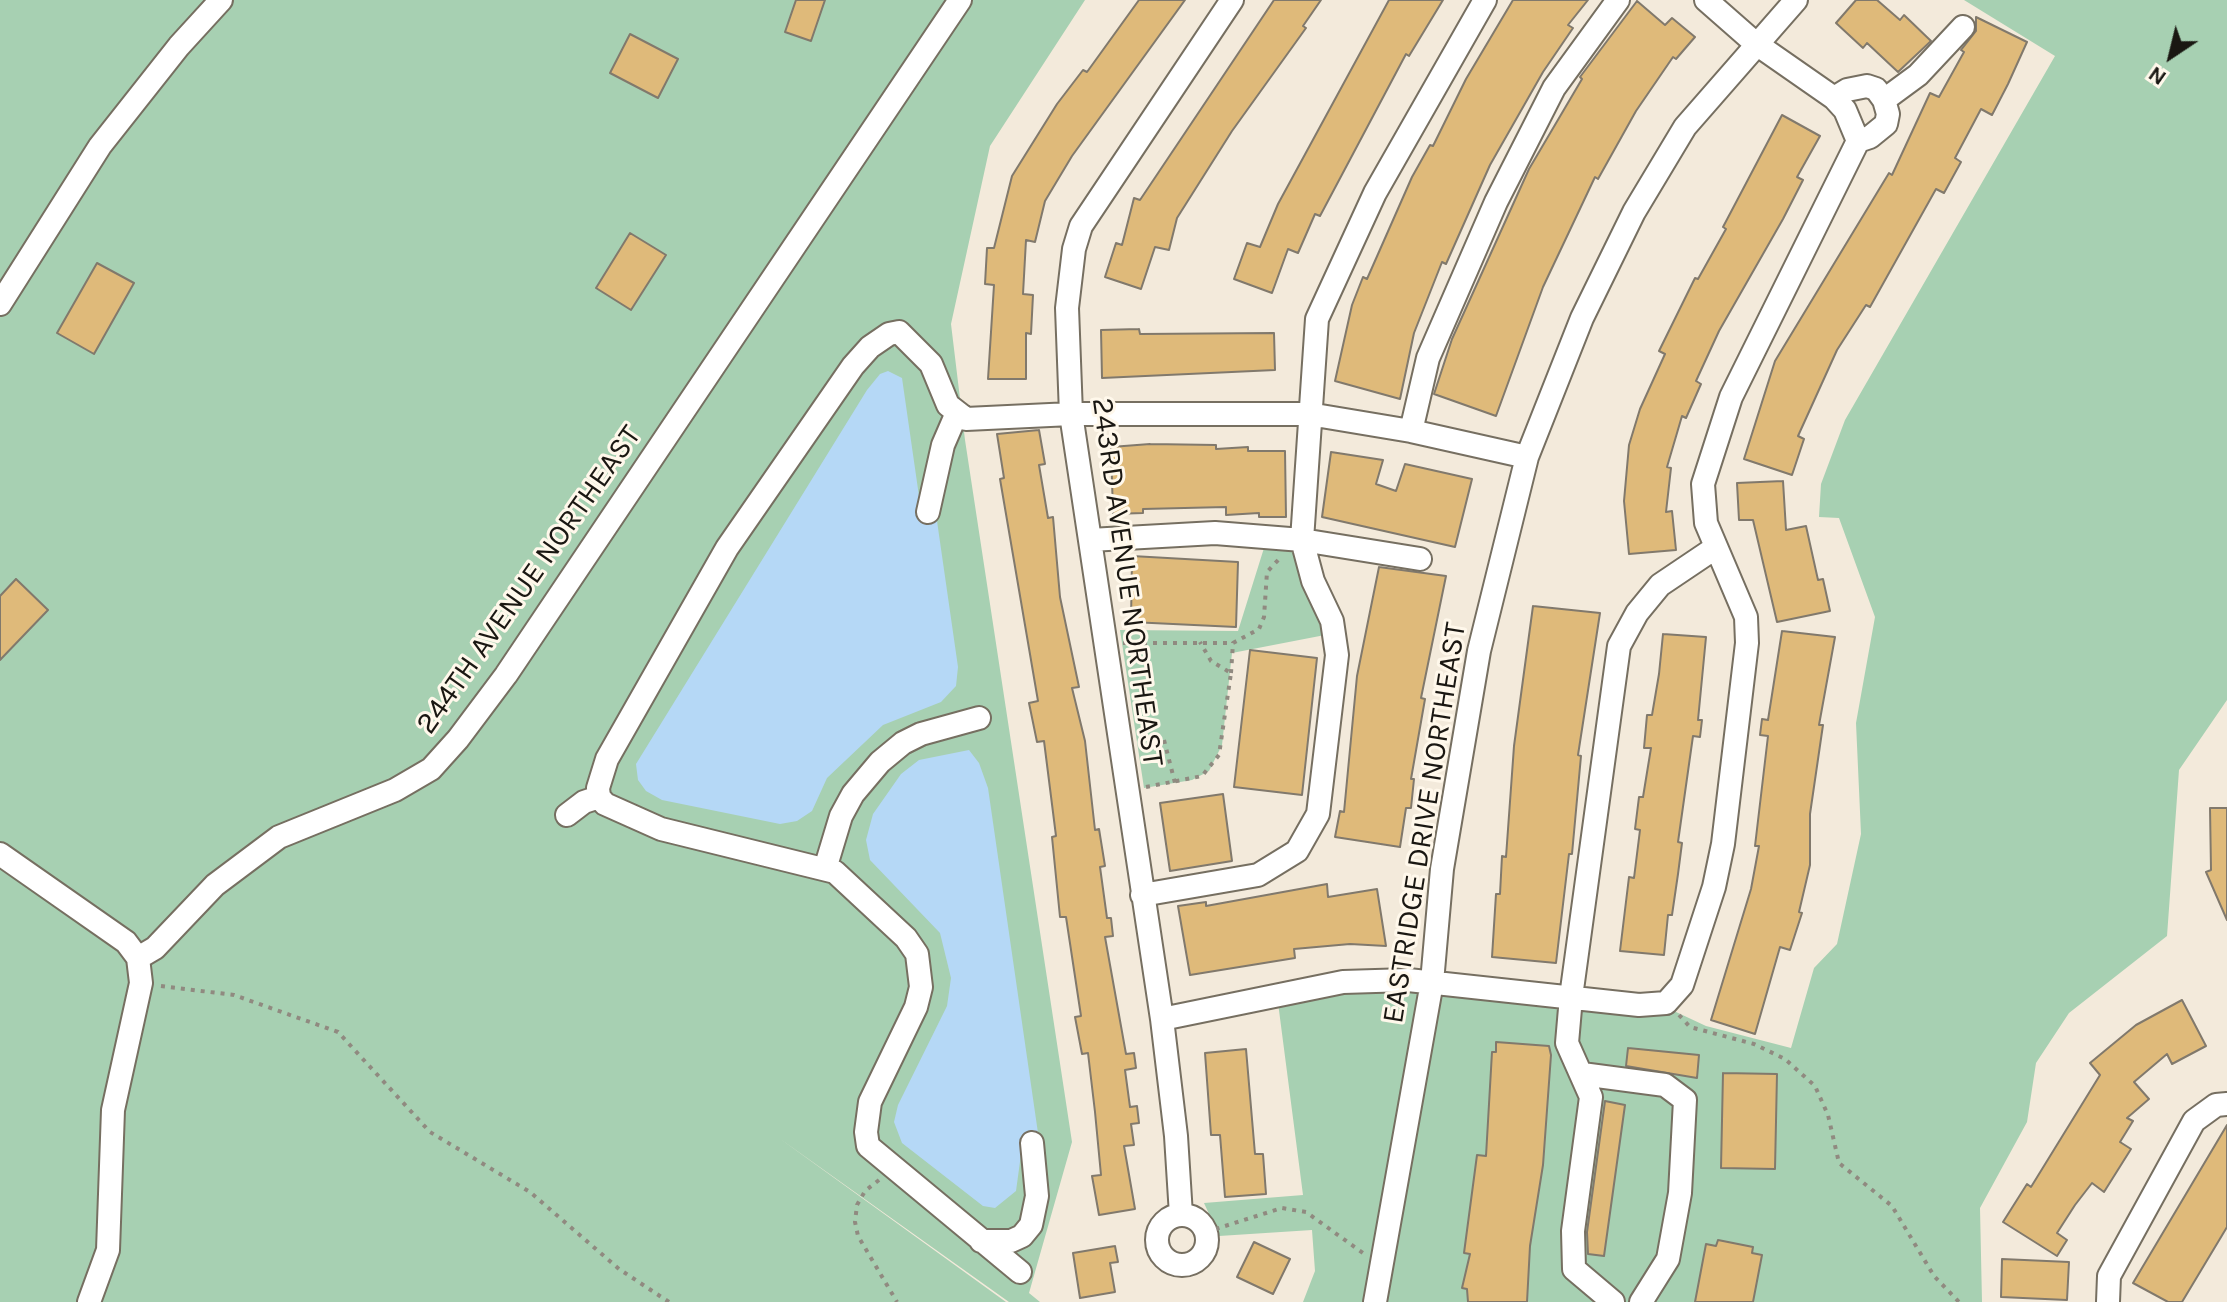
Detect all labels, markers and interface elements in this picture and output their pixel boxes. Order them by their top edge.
north arrow [2131,16,2211,96]
text: N [2143,60,2171,91]
street label: 243RD AVENUE NORTHEAST [1083,395,1171,769]
street label: 244TH AVENUE NORTHEAST [409,419,649,741]
street label: EASTRIDGE DRIVE NORTHEAST [1376,620,1474,1026]

